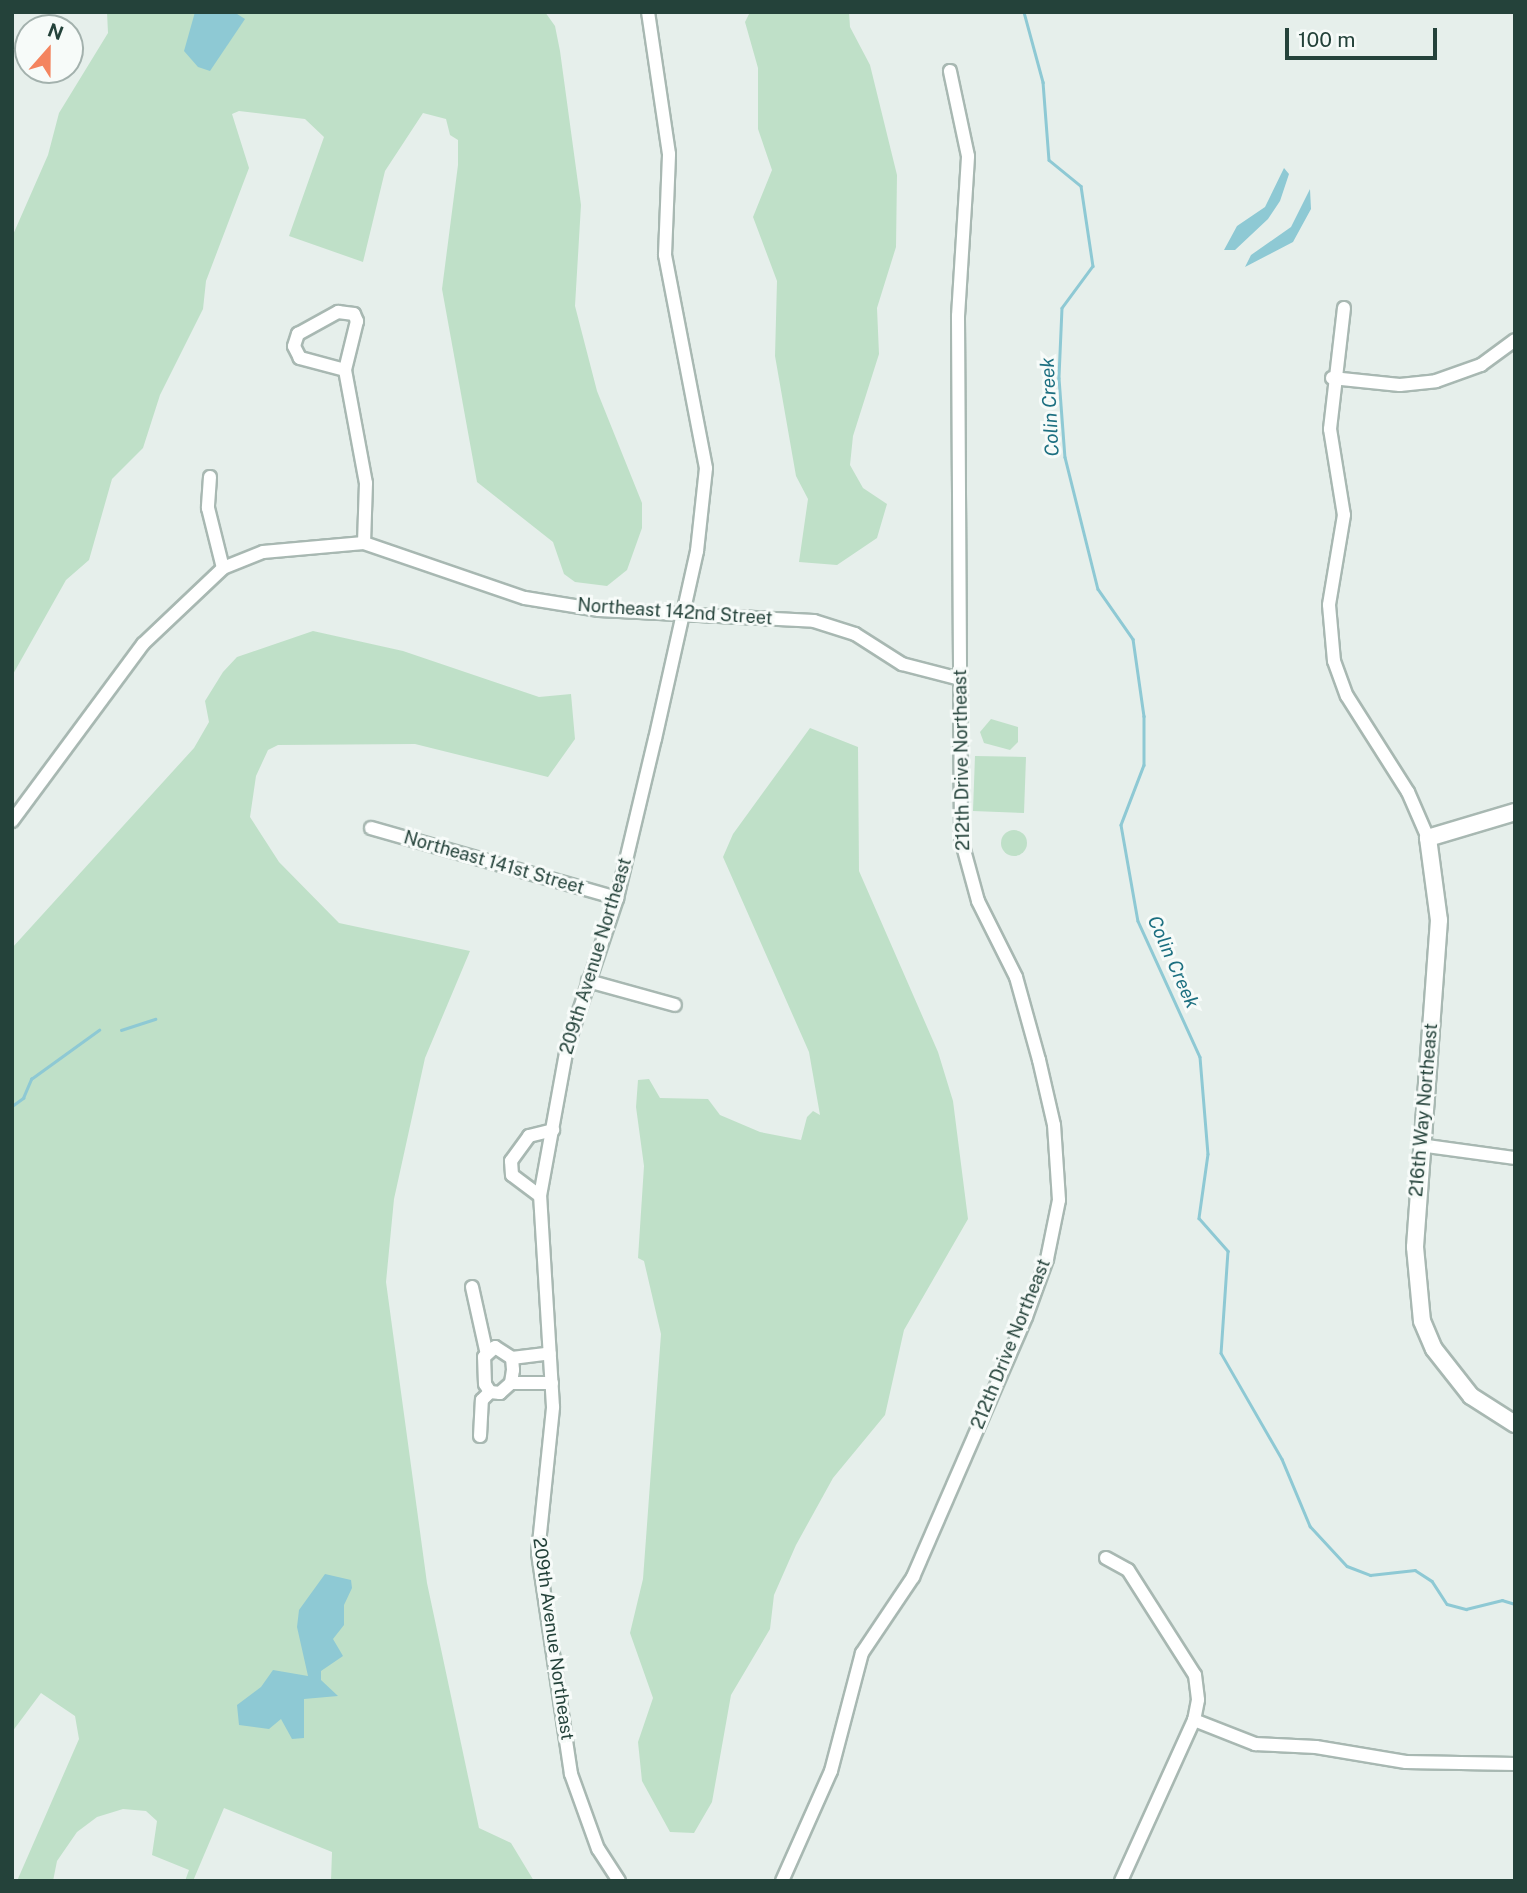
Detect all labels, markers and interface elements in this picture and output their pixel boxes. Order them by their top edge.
north arrow [14,14,84,84]
scale bar [1289,14,1441,58]
text: N [45,18,67,44]
text: 100 m [1298,27,1355,52]
water label: Colin Creek [1036,357,1064,457]
street label: Northeast 142nd Street [577,594,773,630]
street label: 212th Drive Northeast [950,669,974,851]
street label: Northeast 141st Street [401,827,587,899]
street label: 209th Avenue Northeast [556,855,636,1057]
water label: Colin Creek [1142,912,1204,1012]
street label: 216th Way Northeast [1406,1022,1442,1198]
street label: 212th Drive Northeast [967,1256,1055,1432]
street label: 209th Avenue Northeast [528,1536,578,1742]

